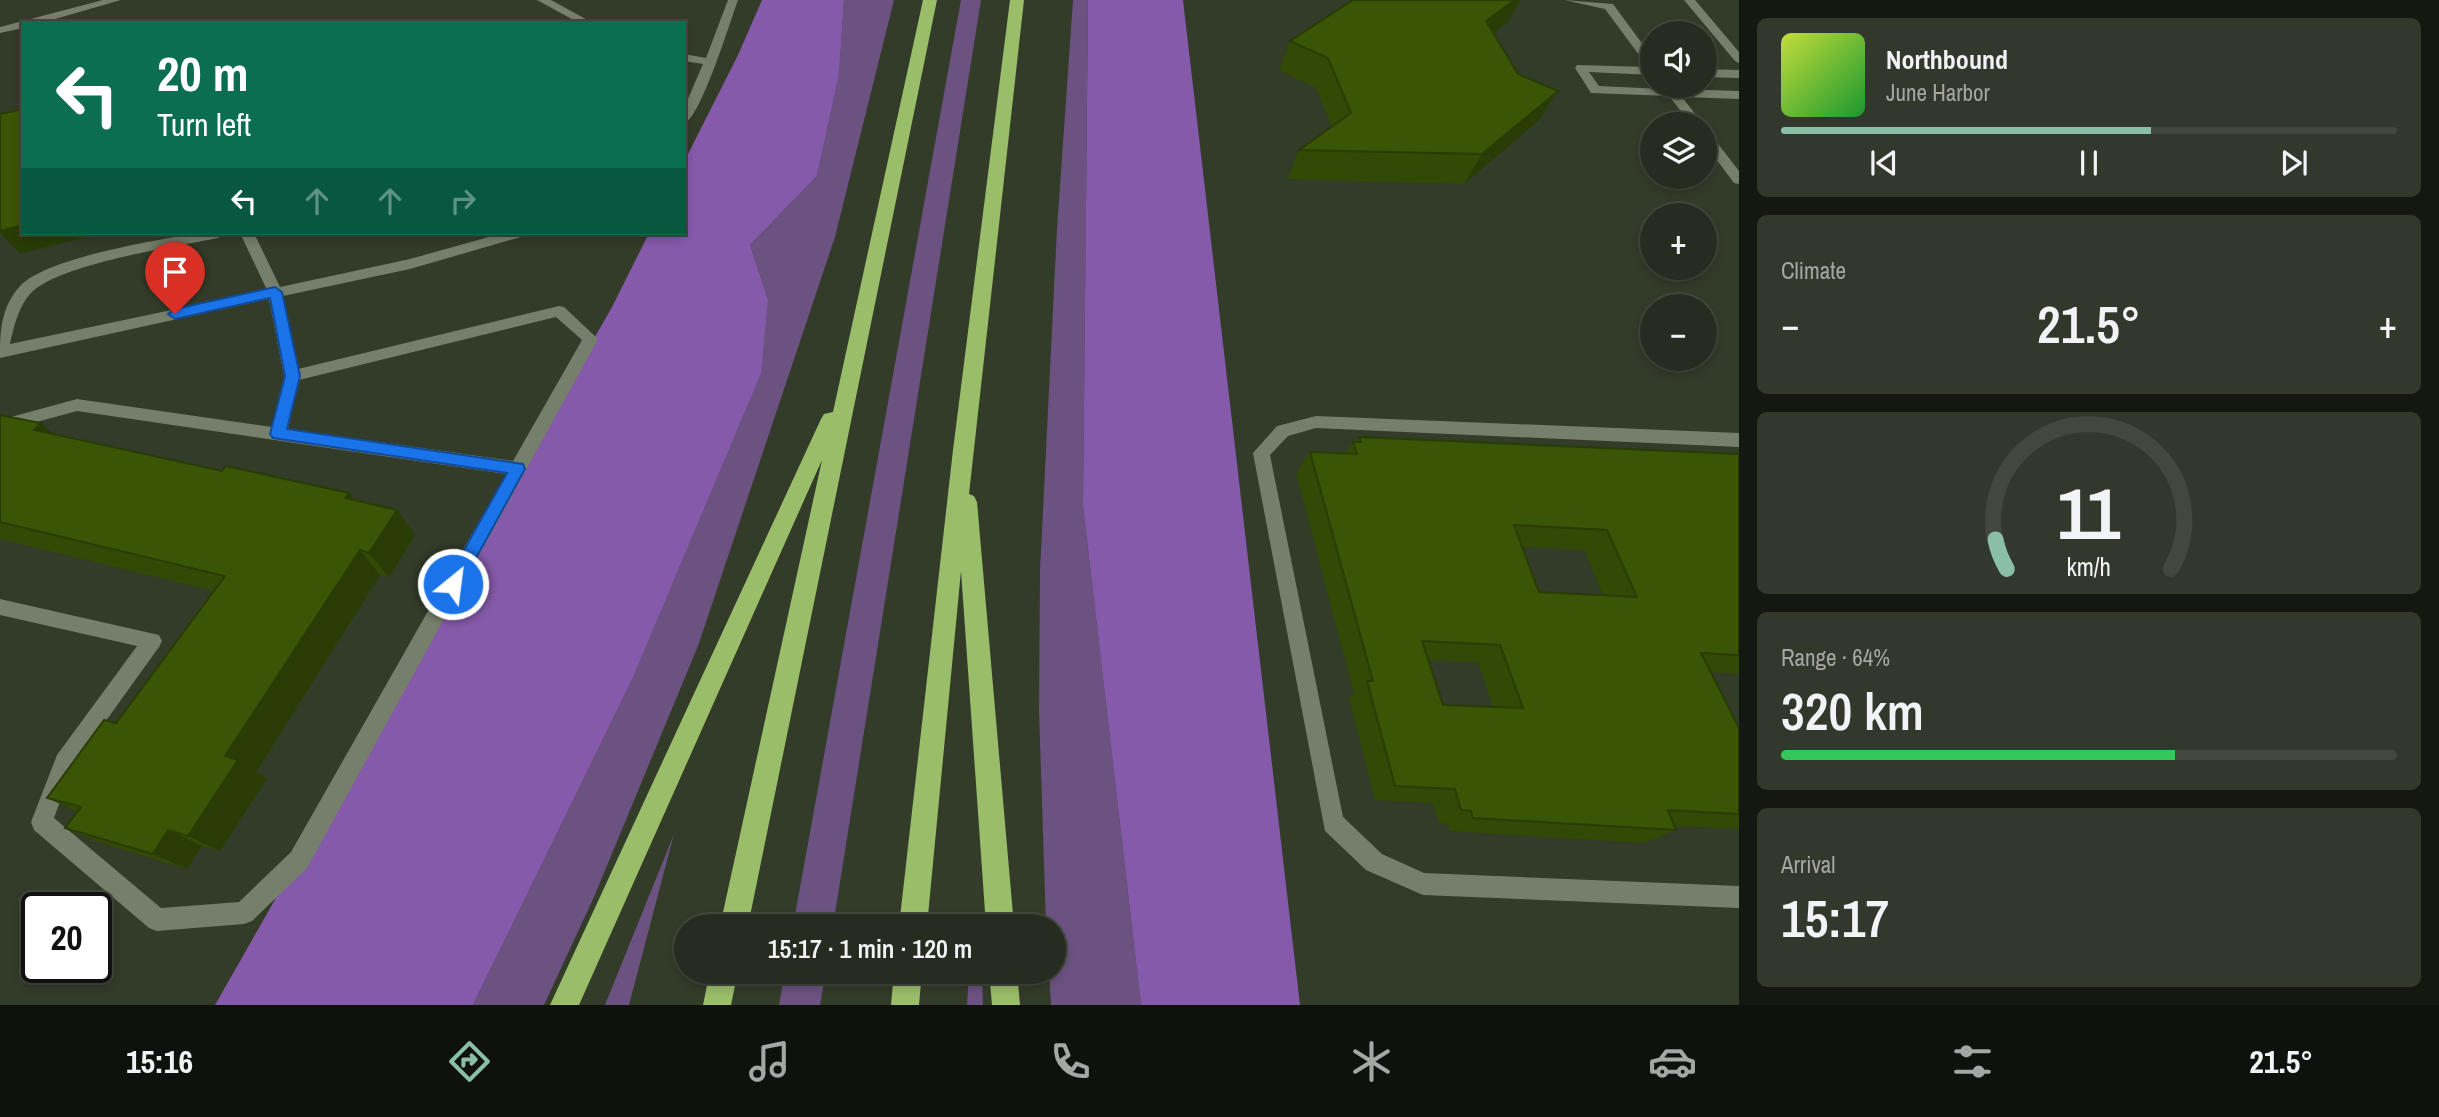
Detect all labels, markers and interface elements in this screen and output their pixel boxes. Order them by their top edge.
map controls [1640,21,1717,371]
button: sound [1640,21,1717,98]
text: 20 m [157,40,249,106]
text: Northbound [1886,42,2008,77]
icon: left [42,49,133,140]
text: June Harbor [1886,77,1990,108]
text: Turn left [157,103,251,146]
button: layers [1640,112,1717,189]
icon: previous [1865,144,1903,182]
icon: pause [2070,144,2108,182]
icon: next [2275,144,2313,182]
icon: left [225,182,263,220]
icon: ahead [298,182,336,220]
icon: ahead [371,182,409,220]
icon: right [444,182,482,220]
button: + [1640,203,1717,280]
pin [145,242,205,314]
icon: arrive [156,253,194,291]
text: Climate [1781,255,1846,286]
text: 21.5° [2037,289,2141,359]
button: − [1640,294,1717,371]
text: − [1781,299,1799,350]
text: + [2379,299,2397,350]
text: 11 [2057,464,2121,562]
position arrow [416,547,490,621]
text: km/h [2067,549,2111,583]
text: Range · 64% [1781,642,1890,673]
text: 320 km [1781,676,1924,746]
text: Arrival [1781,849,1836,880]
text: 15:17 [1781,883,1889,953]
speed limit sign: 20 [21,892,112,983]
text: 15:17 · 1 min · 120 m [768,931,972,966]
icon: directions [445,1037,494,1086]
icon: music [745,1037,794,1086]
icon: phone [1046,1037,1095,1086]
icon: climate [1347,1037,1396,1086]
icon: car [1648,1037,1697,1086]
icon: filters [1948,1037,1997,1086]
text: 15:16 [126,1040,193,1083]
text: 21.5° [2249,1040,2313,1083]

